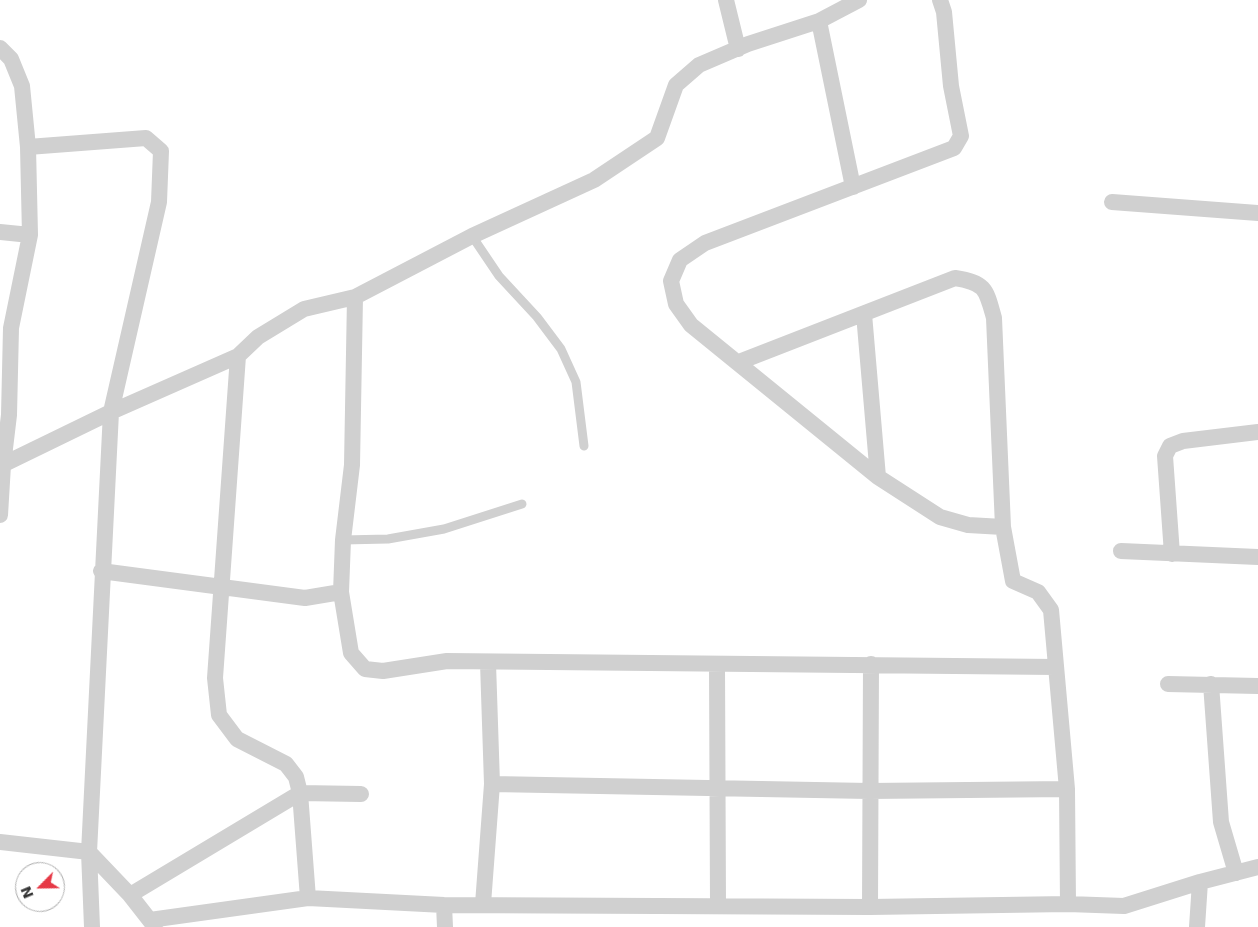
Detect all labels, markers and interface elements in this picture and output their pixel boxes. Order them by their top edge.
north arrow [15,862,65,912]
text: N [17,884,37,901]

